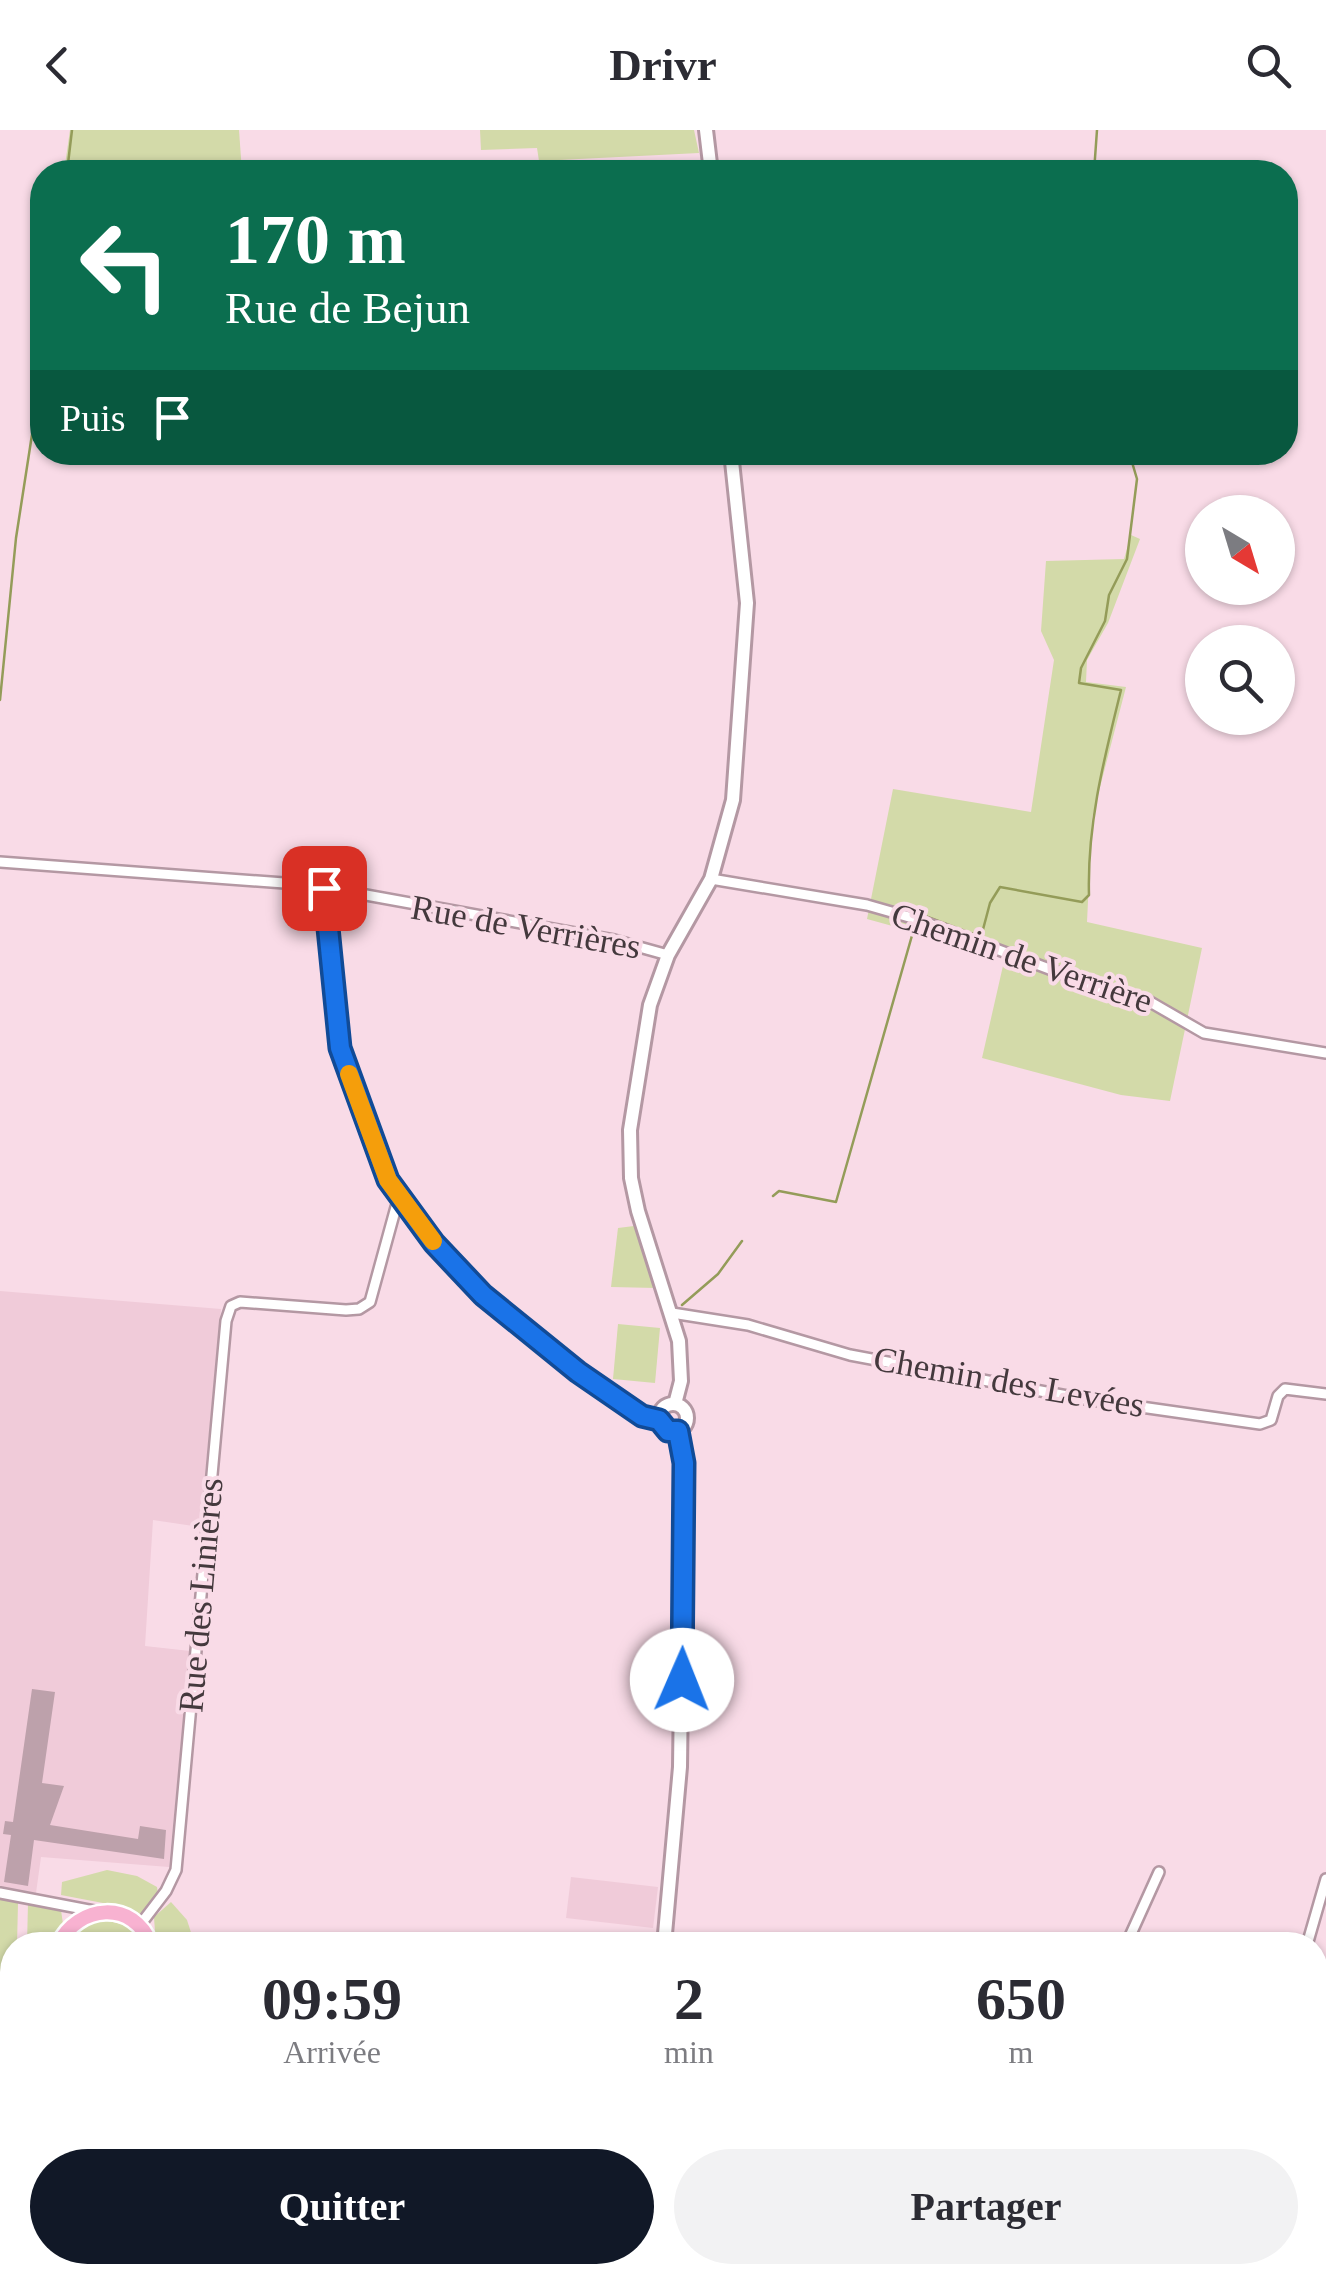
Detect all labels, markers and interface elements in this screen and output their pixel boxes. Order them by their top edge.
icon: back [30,38,85,93]
icon: search [1241,38,1296,93]
text: Drivr [609,40,717,90]
icon: left [60,200,190,330]
text: 170 m [225,201,406,278]
text: Rue de Bejun [225,283,470,333]
icon: arrive [145,390,200,445]
text: Puis [60,397,125,439]
north arrow [1185,495,1295,605]
map controls [1185,495,1295,735]
button: search [1185,625,1295,735]
pin [282,846,367,931]
icon: arrive [297,861,352,916]
street label: Rue de Verrières [408,888,644,966]
street label: Chemin de Verrière [886,895,1158,1021]
street label: Chemin des Levées [871,1339,1147,1425]
street label: Rue des Linières [171,1476,231,1714]
position arrow [630,1628,734,1732]
text: 09:59 [262,1966,402,2032]
text: 2 [674,1966,704,2032]
text: 650 [976,1966,1066,2032]
text: Arrivée [283,2034,381,2070]
text: min [664,2034,714,2070]
text: m [1008,2034,1033,2070]
button: Quitter [30,2149,654,2264]
button: Partager [674,2149,1298,2264]

